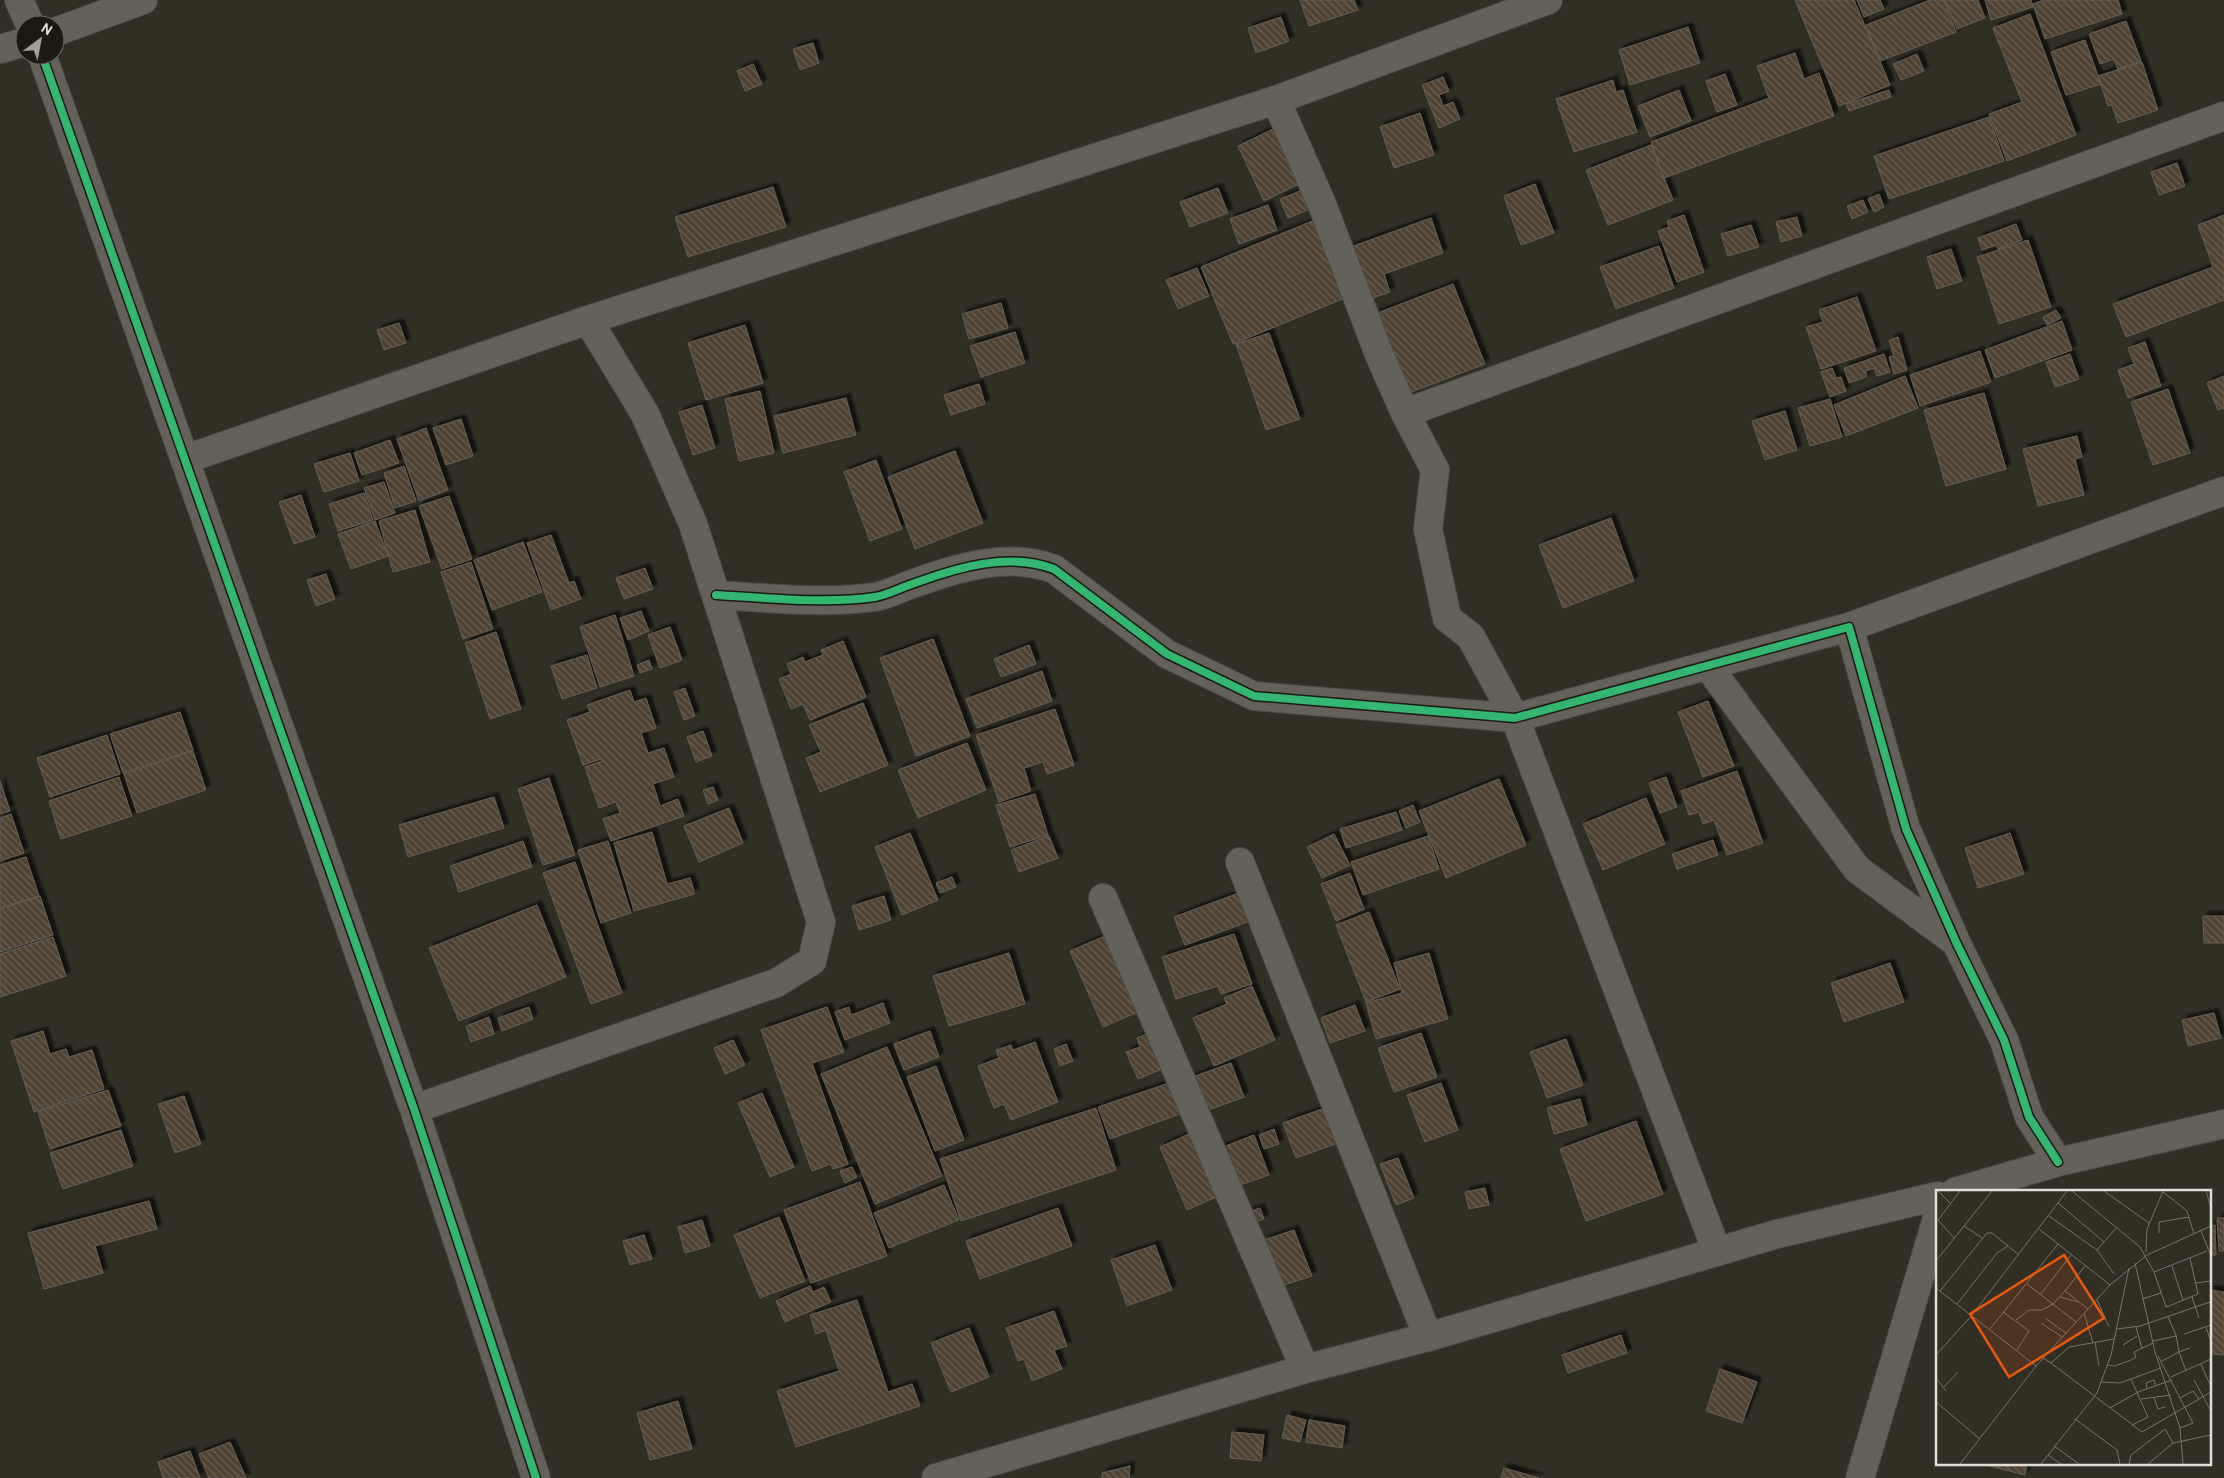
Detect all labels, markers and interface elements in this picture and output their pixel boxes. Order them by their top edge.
north arrow [15,15,65,65]
text: N [37,20,55,40]
inset map [1936,1190,2212,1466]

